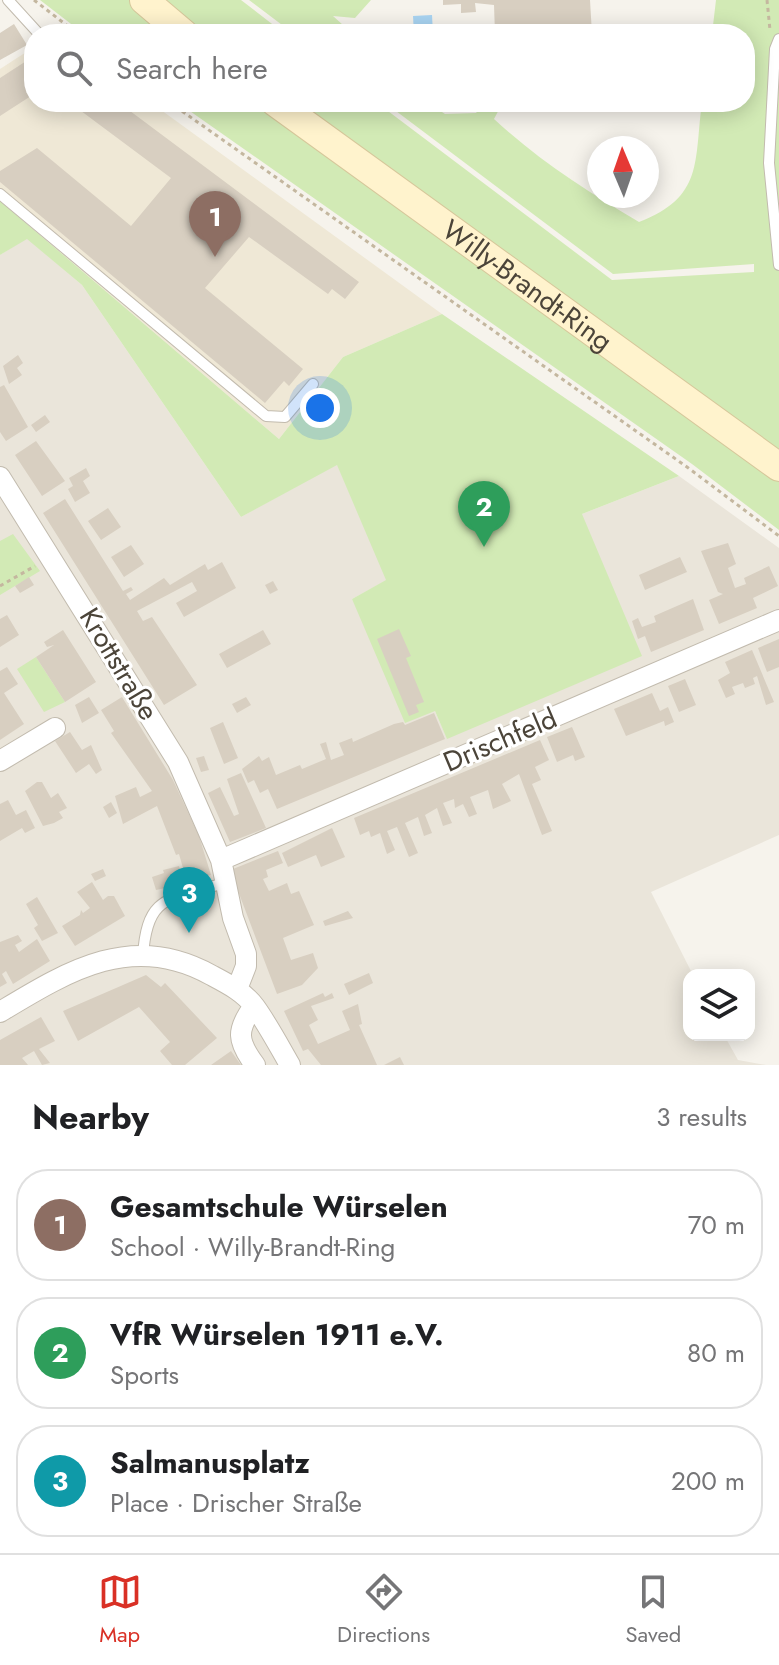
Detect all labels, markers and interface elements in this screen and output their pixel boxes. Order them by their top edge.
search box [24,24,755,112]
icon: search [52,46,96,90]
text: Search here [116,47,268,90]
north arrow [587,136,659,208]
pin: 1 [189,191,241,257]
street label: Willy-Brandt-Ring [434,209,621,361]
your location [300,388,340,428]
pin: 2 [458,481,510,547]
street label: Krottstraße [69,600,169,728]
street label: Drischfeld [437,698,563,782]
pin: 3 [163,867,215,933]
map controls [683,969,755,1041]
button: layers [683,969,755,1041]
text: Nearby [32,1093,149,1142]
text: 3 results [656,1098,747,1136]
text: Gesamtschule Würselen [110,1185,448,1228]
text: 1 [53,1206,67,1244]
text: 70 m [688,1206,745,1244]
text: School · Willy-Brandt-Ring [110,1228,395,1266]
text: VfR Würselen 1911 e.V. [110,1313,444,1356]
text: 2 [51,1334,69,1372]
text: 80 m [687,1334,745,1372]
text: Sports [110,1356,179,1394]
text: Salmanusplatz [110,1441,310,1484]
text: 3 [52,1462,68,1500]
text: 200 m [671,1462,745,1500]
text: Place · Drischer Straße [110,1484,362,1522]
tab: Map [98,1570,142,1650]
tab: Directions [337,1570,430,1650]
tab: Saved [626,1570,681,1650]

